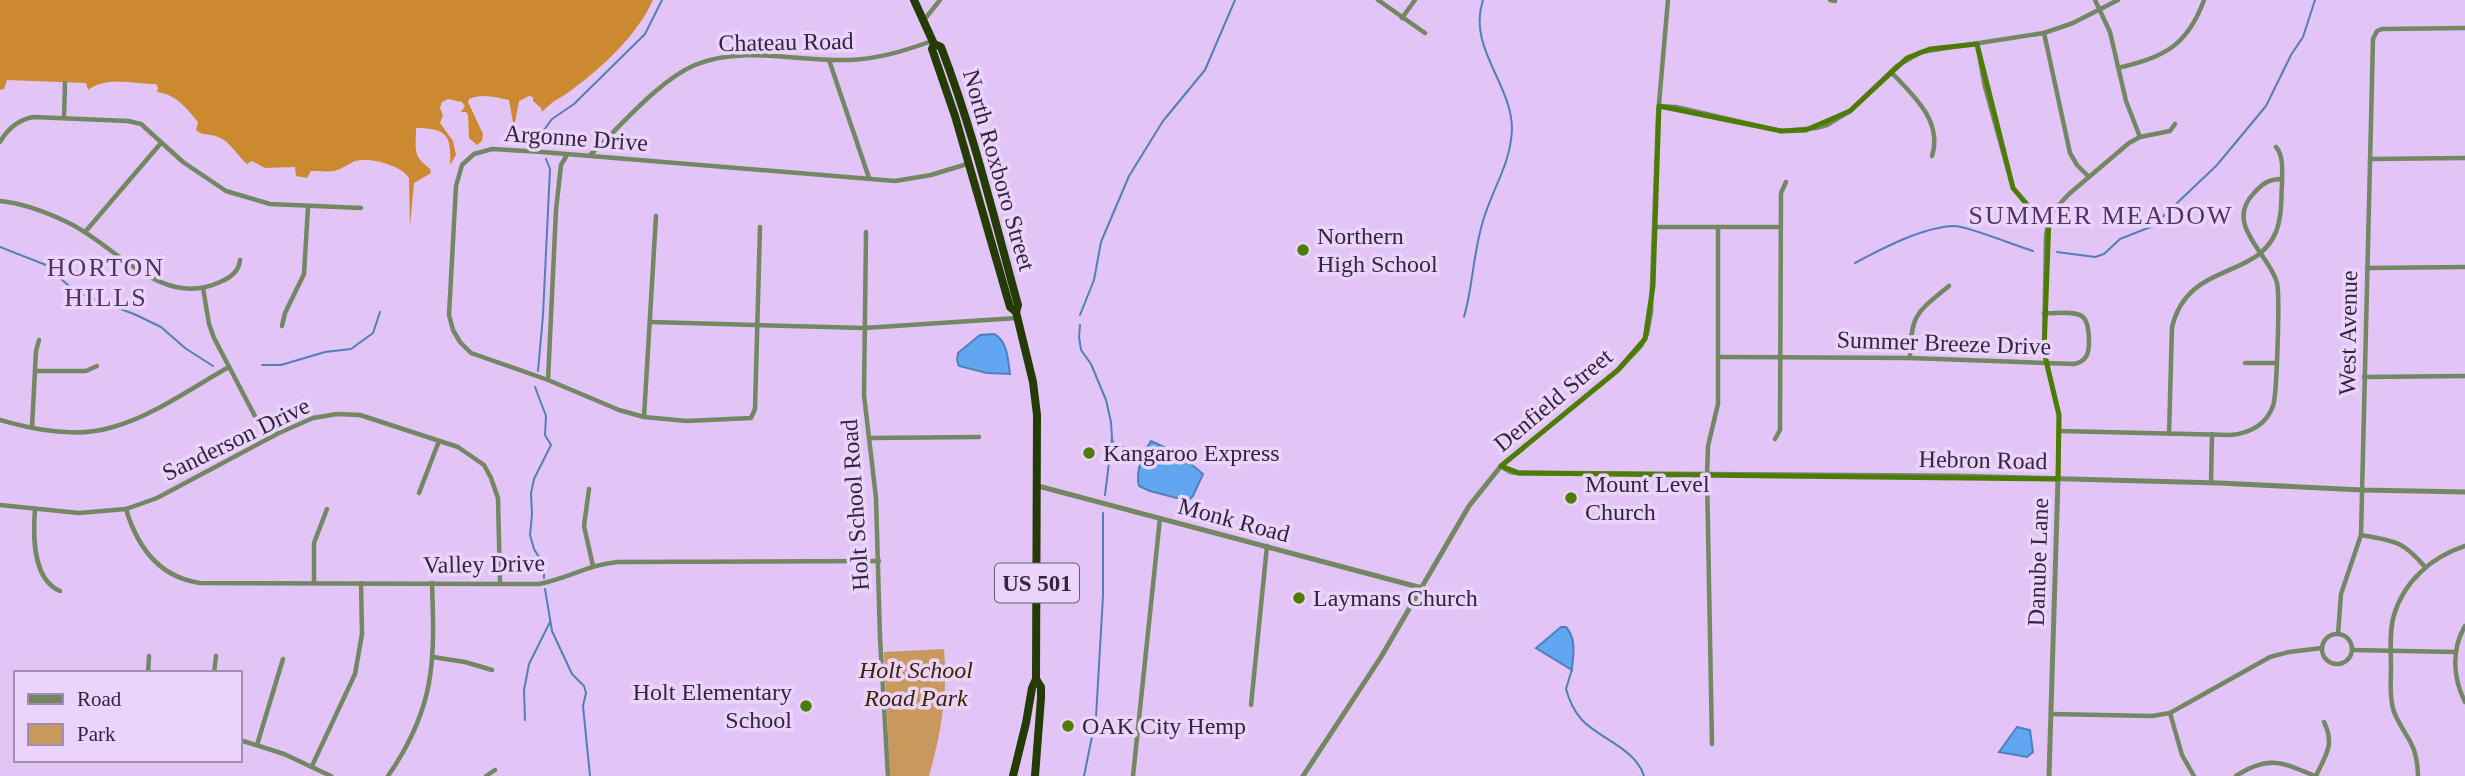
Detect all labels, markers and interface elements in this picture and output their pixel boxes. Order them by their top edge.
street label: Chateau Road [718,28,854,56]
street label: North Roxboro Street [958,66,1040,274]
street label: Argonne Drive [503,120,649,156]
district label: SUMMER MEADOW [1968,201,2234,230]
place label: Northern High School [1317,223,1438,277]
marker: Northern High School [1295,242,1311,258]
district label: HORTON HILLS [47,253,165,312]
street label: West Avenue [2334,270,2362,396]
street label: Summer Breeze Drive [1836,326,2052,360]
street label: Denfield Street [1489,343,1618,457]
street label: Sanderson Drive [158,392,314,486]
street label: Holt School Road [836,418,874,592]
place label: Kangaroo Express [1103,440,1280,466]
marker: Kangaroo Express [1081,445,1097,461]
street label: Hebron Road [1918,446,2048,474]
place label: Mount Level Church [1585,471,1710,525]
marker: Mount Level Church [1563,490,1579,506]
street label: Monk Road [1176,493,1292,547]
street label: Danube Lane [2023,497,2053,627]
street label: Valley Drive [423,550,545,578]
road number: US 501 [995,564,1079,603]
place label: Laymans Church [1313,585,1478,611]
marker: Laymans Church [1291,590,1307,606]
park label: Holt School Road Park [858,657,973,711]
legend [14,671,242,762]
place label: Holt Elementary School [633,679,792,733]
text: Road [77,687,122,711]
marker: Holt Elementary School [798,698,814,714]
place label: OAK City Hemp [1082,713,1246,739]
marker: OAK City Hemp [1060,718,1076,734]
text: Park [77,722,116,746]

